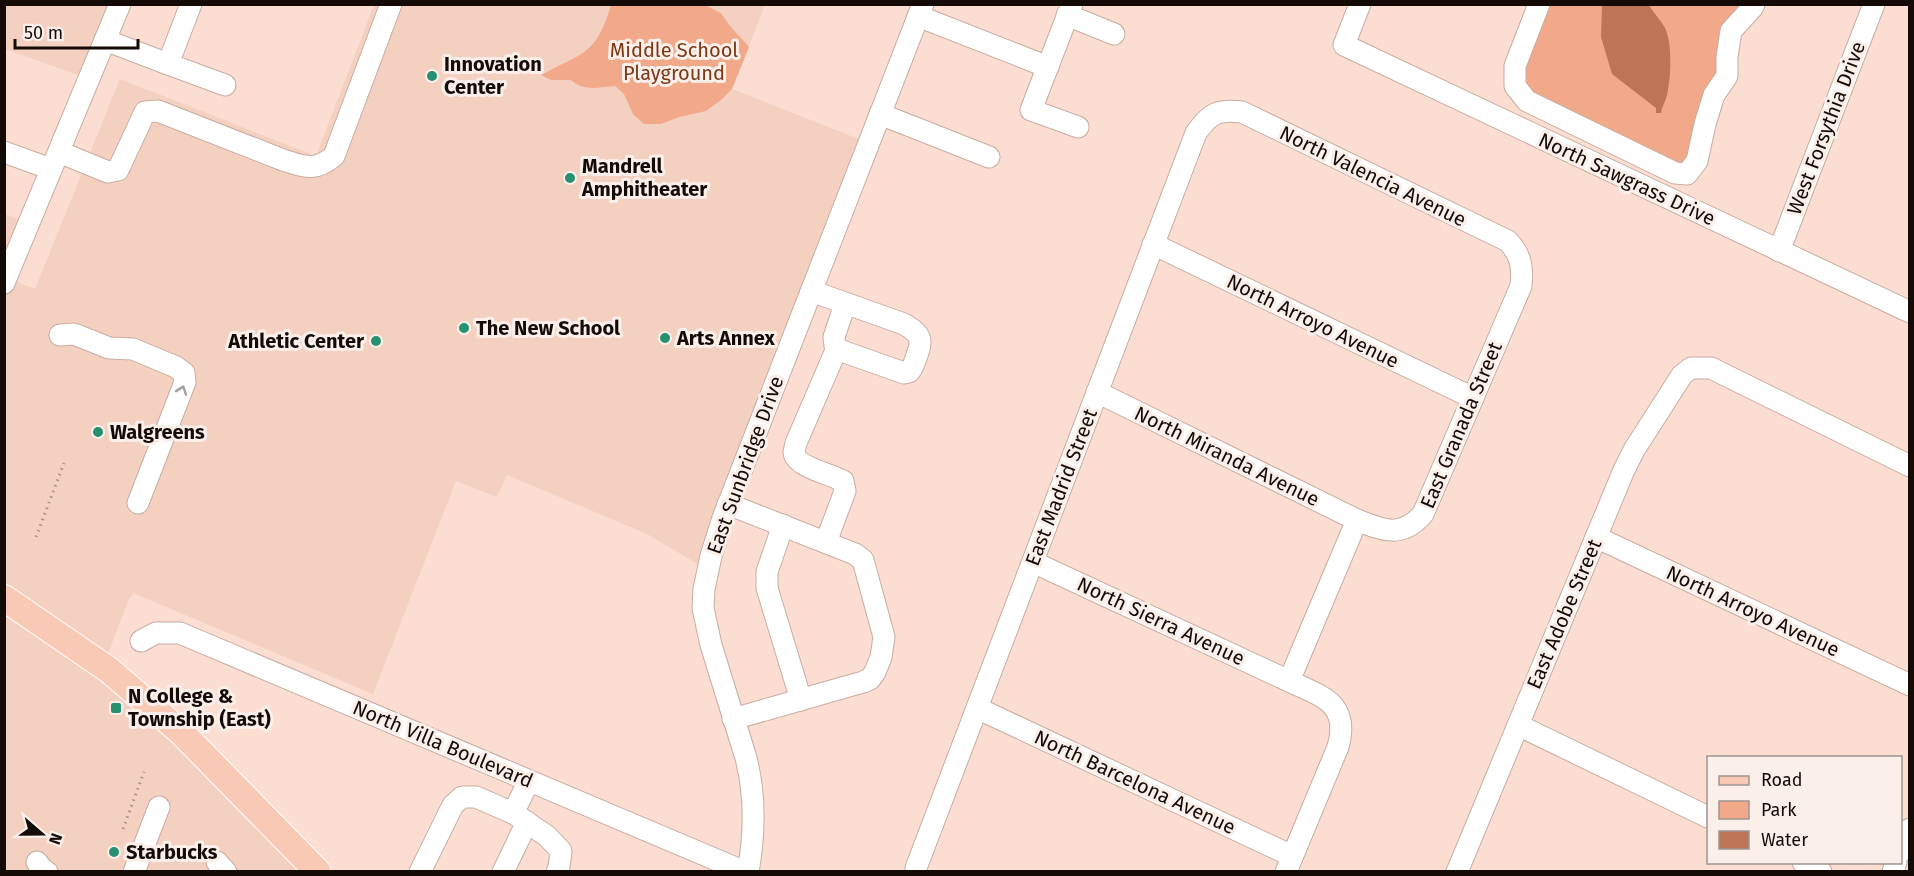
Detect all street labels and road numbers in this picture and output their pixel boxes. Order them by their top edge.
street label: West Forsythia Drive [1782,38,1870,218]
street label: North Valencia Avenue [1276,120,1470,232]
street label: North Sawgrass Drive [1535,128,1719,230]
street label: North Arroyo Avenue [1223,269,1403,373]
street label: East Granada Street [1415,337,1507,512]
street label: East Sunbridge Drive [702,373,788,557]
street label: North Miranda Avenue [1131,401,1323,511]
street label: East Madrid Street [1020,404,1102,569]
street label: East Adobe Street [1522,535,1607,693]
street label: North Arroyo Avenue [1663,560,1843,662]
street label: North Sierra Avenue [1073,572,1249,670]
street label: North Villa Boulevard [349,695,537,793]
street label: North Barcelona Avenue [1031,725,1239,839]

